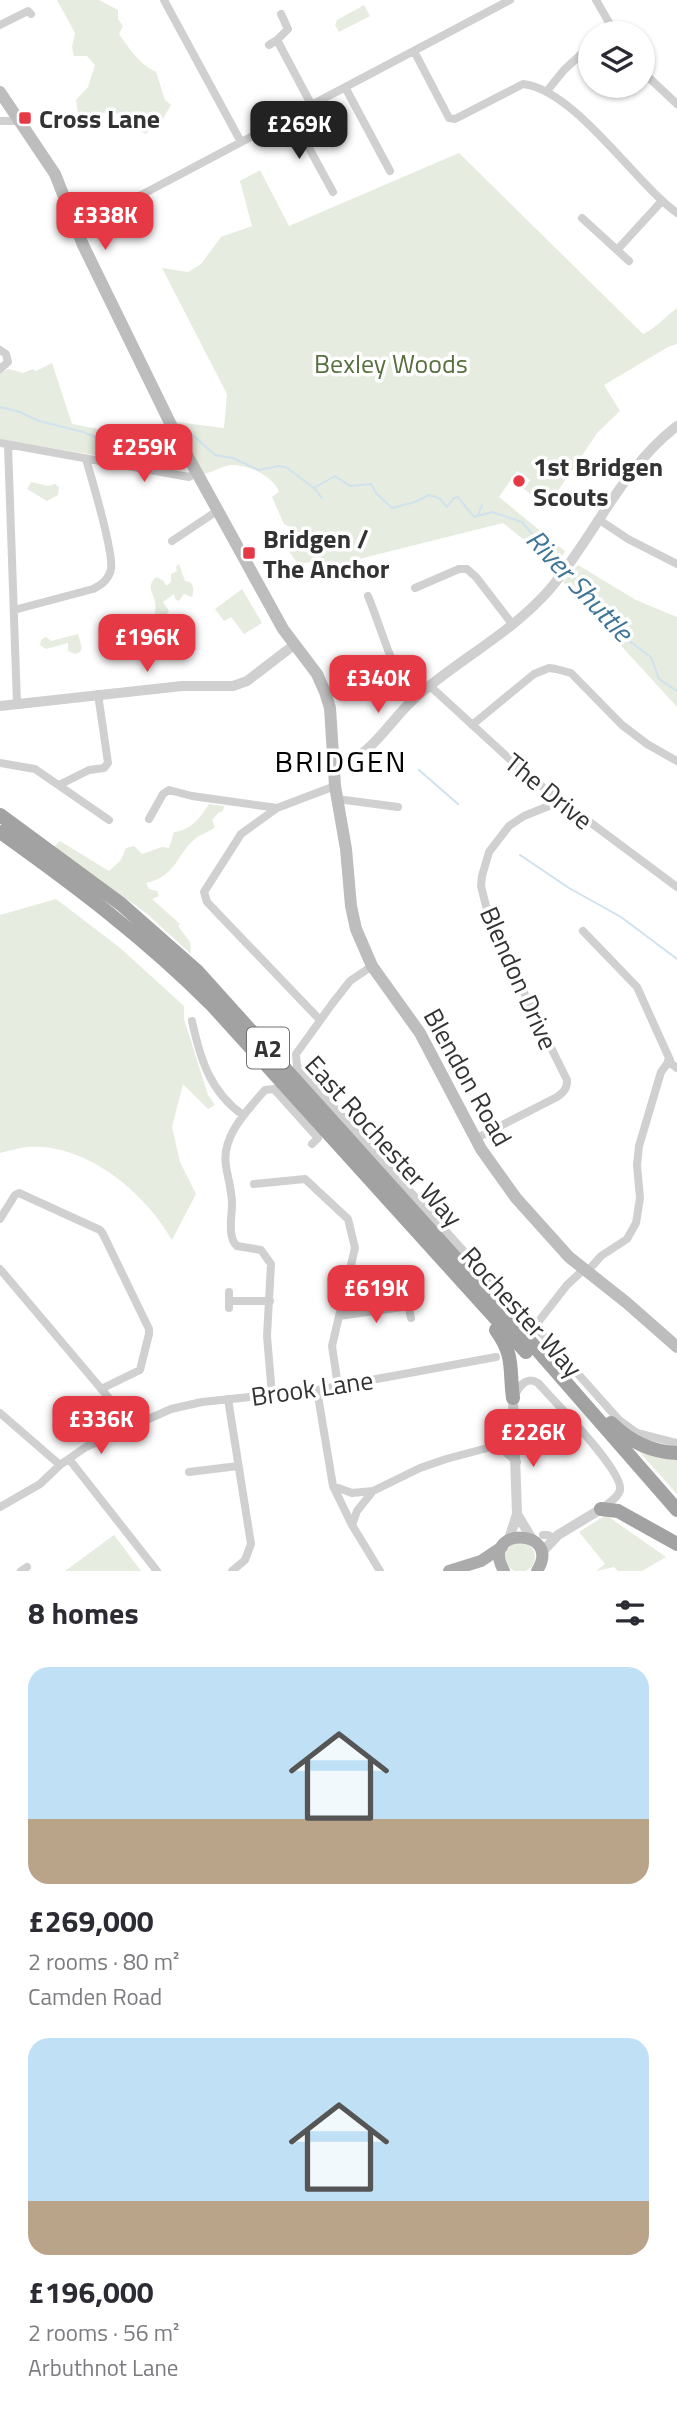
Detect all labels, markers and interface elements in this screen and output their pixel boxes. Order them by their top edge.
map controls [578,21,655,98]
button: layers [578,21,655,98]
place label: Cross Lane [39,99,160,138]
pin: £269K [250,102,348,161]
text: £269K [266,106,332,141]
marker: Cross Lane [17,110,33,126]
pin: £338K [56,192,154,252]
text: £338K [72,197,138,232]
park label: Bexley Woods [314,344,468,383]
pin: £259K [95,424,193,484]
text: £259K [111,429,177,464]
place label: 1st Bridgen Scouts [533,447,663,516]
marker: 1st Bridgen Scouts [511,473,527,489]
place label: Bridgen / The Anchor [263,519,390,588]
water label: River Shuttle [516,519,645,653]
marker: Bridgen / The Anchor [241,545,257,561]
pin: £196K [98,614,196,674]
text: £196K [114,619,180,654]
pin: £340K [329,656,427,715]
text: £340K [345,660,411,695]
district label: BRIDGEN [274,738,408,784]
street label: The Drive [497,743,601,839]
street label: Blendon Drive [470,900,568,1056]
street label: Blendon Road [414,1001,522,1153]
road number: A2 [247,1028,289,1068]
street label: East Rochester Way [296,1046,472,1236]
street label: Rochester Way [452,1238,592,1386]
pin: £619K [327,1266,425,1325]
text: £619K [343,1270,409,1305]
street label: Brook Lane [248,1360,376,1416]
pin: £336K [52,1396,150,1456]
text: £336K [68,1401,134,1436]
pin: £226K [484,1410,582,1469]
text: £226K [500,1414,566,1449]
text: 8 homes [28,1590,139,1636]
icon: filters [611,1594,649,1632]
icon: home [276,1713,402,1839]
text: £269,000 [28,1898,154,1944]
text: 2 rooms · 80 m² [28,1944,179,1979]
text: Camden Road [28,1979,162,2014]
icon: home [276,2084,402,2210]
text: £196,000 [28,2269,154,2315]
text: 2 rooms · 56 m² [28,2315,179,2350]
text: Arbuthnot Lane [28,2350,178,2385]

